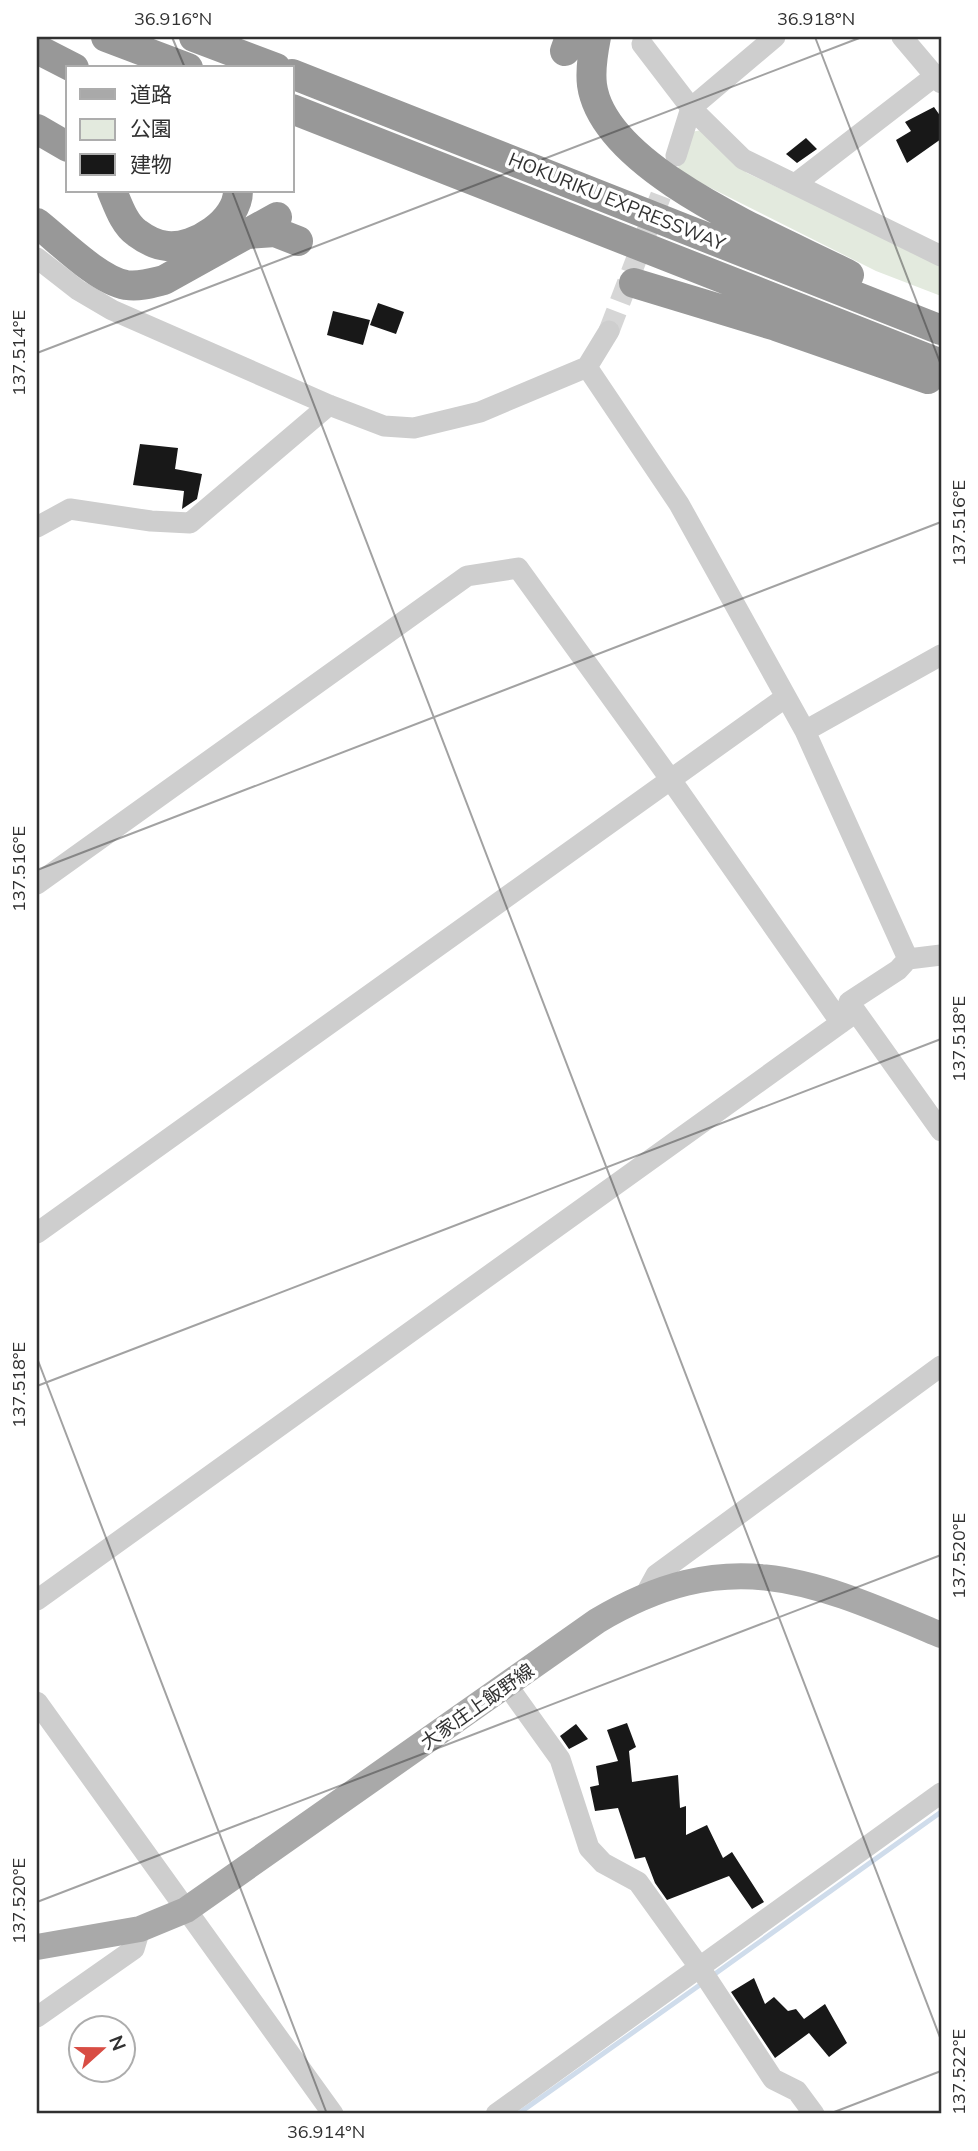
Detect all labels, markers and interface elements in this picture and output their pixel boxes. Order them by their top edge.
text: 36.916°N [134,7,212,30]
text: 36.918°N [777,7,855,30]
legend [66,66,294,192]
text: 道路 [130,81,172,107]
text: 公園 [130,115,172,141]
street label: HOKURIKU EXPRESSWAY [505,147,729,256]
text: 建物 [130,151,172,177]
text: 137.514°E [7,310,30,396]
text: 137.516°E [947,480,970,566]
text: 137.516°E [7,826,30,912]
text: 137.518°E [947,996,970,1082]
text: 137.518°E [7,1342,30,1428]
text: 137.520°E [947,1513,970,1599]
street label: 大家庄上飯野線 [416,1658,538,1754]
text: 137.520°E [7,1858,30,1944]
north arrow [66,2014,136,2084]
text: 137.522°E [947,2029,970,2115]
text: N [104,2032,132,2054]
text: 36.914°N [287,2120,365,2143]

